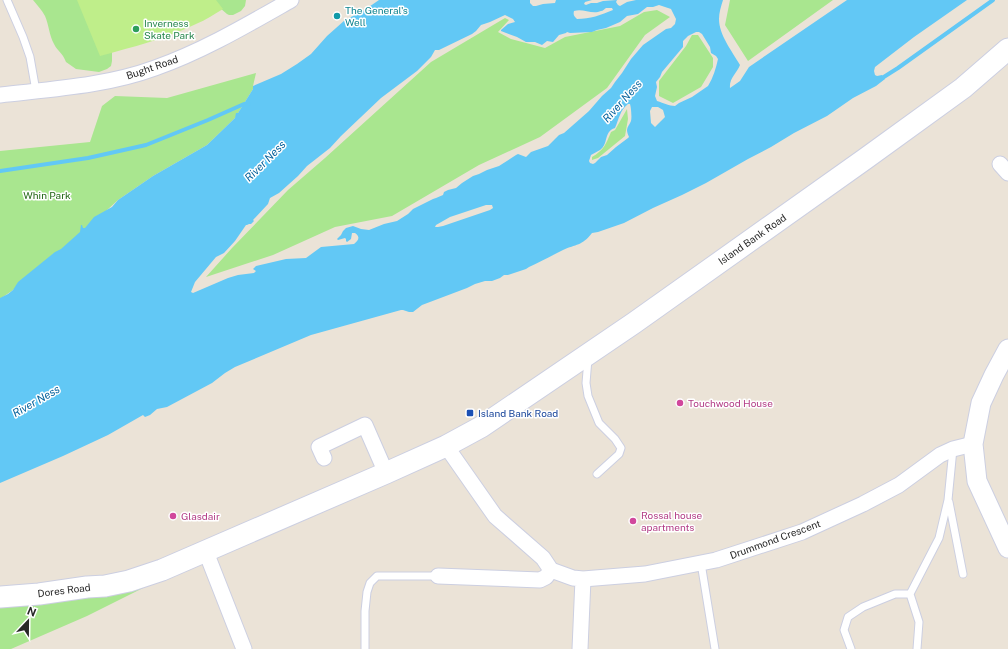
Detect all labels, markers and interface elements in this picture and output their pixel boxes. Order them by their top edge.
place label: The General's Well [345,4,408,28]
marker: The General's Well [332,11,342,21]
place label: Inverness Skate Park [144,17,195,41]
marker: Inverness Skate Park [131,24,141,34]
street label: Bught Road [124,52,180,82]
water label: River Ness [600,77,644,124]
water label: River Ness [242,138,288,184]
park label: Whin Park [23,189,71,201]
street label: Island Bank Road [716,211,788,267]
water label: River Ness [10,382,62,419]
place label: Touchwood House [688,397,773,409]
marker: Touchwood House [675,398,685,408]
place label: Island Bank Road [478,407,558,419]
marker: Island Bank Road [465,408,475,418]
place label: Rossal house apartments [641,509,703,533]
place label: Glasdair [181,510,220,522]
marker: Glasdair [168,511,178,521]
marker: Rossal house apartments [628,516,638,526]
street label: Drummond Crescent [728,517,822,561]
street label: Dores Road [37,581,91,599]
north arrow [8,601,48,641]
text: N [26,605,38,619]

